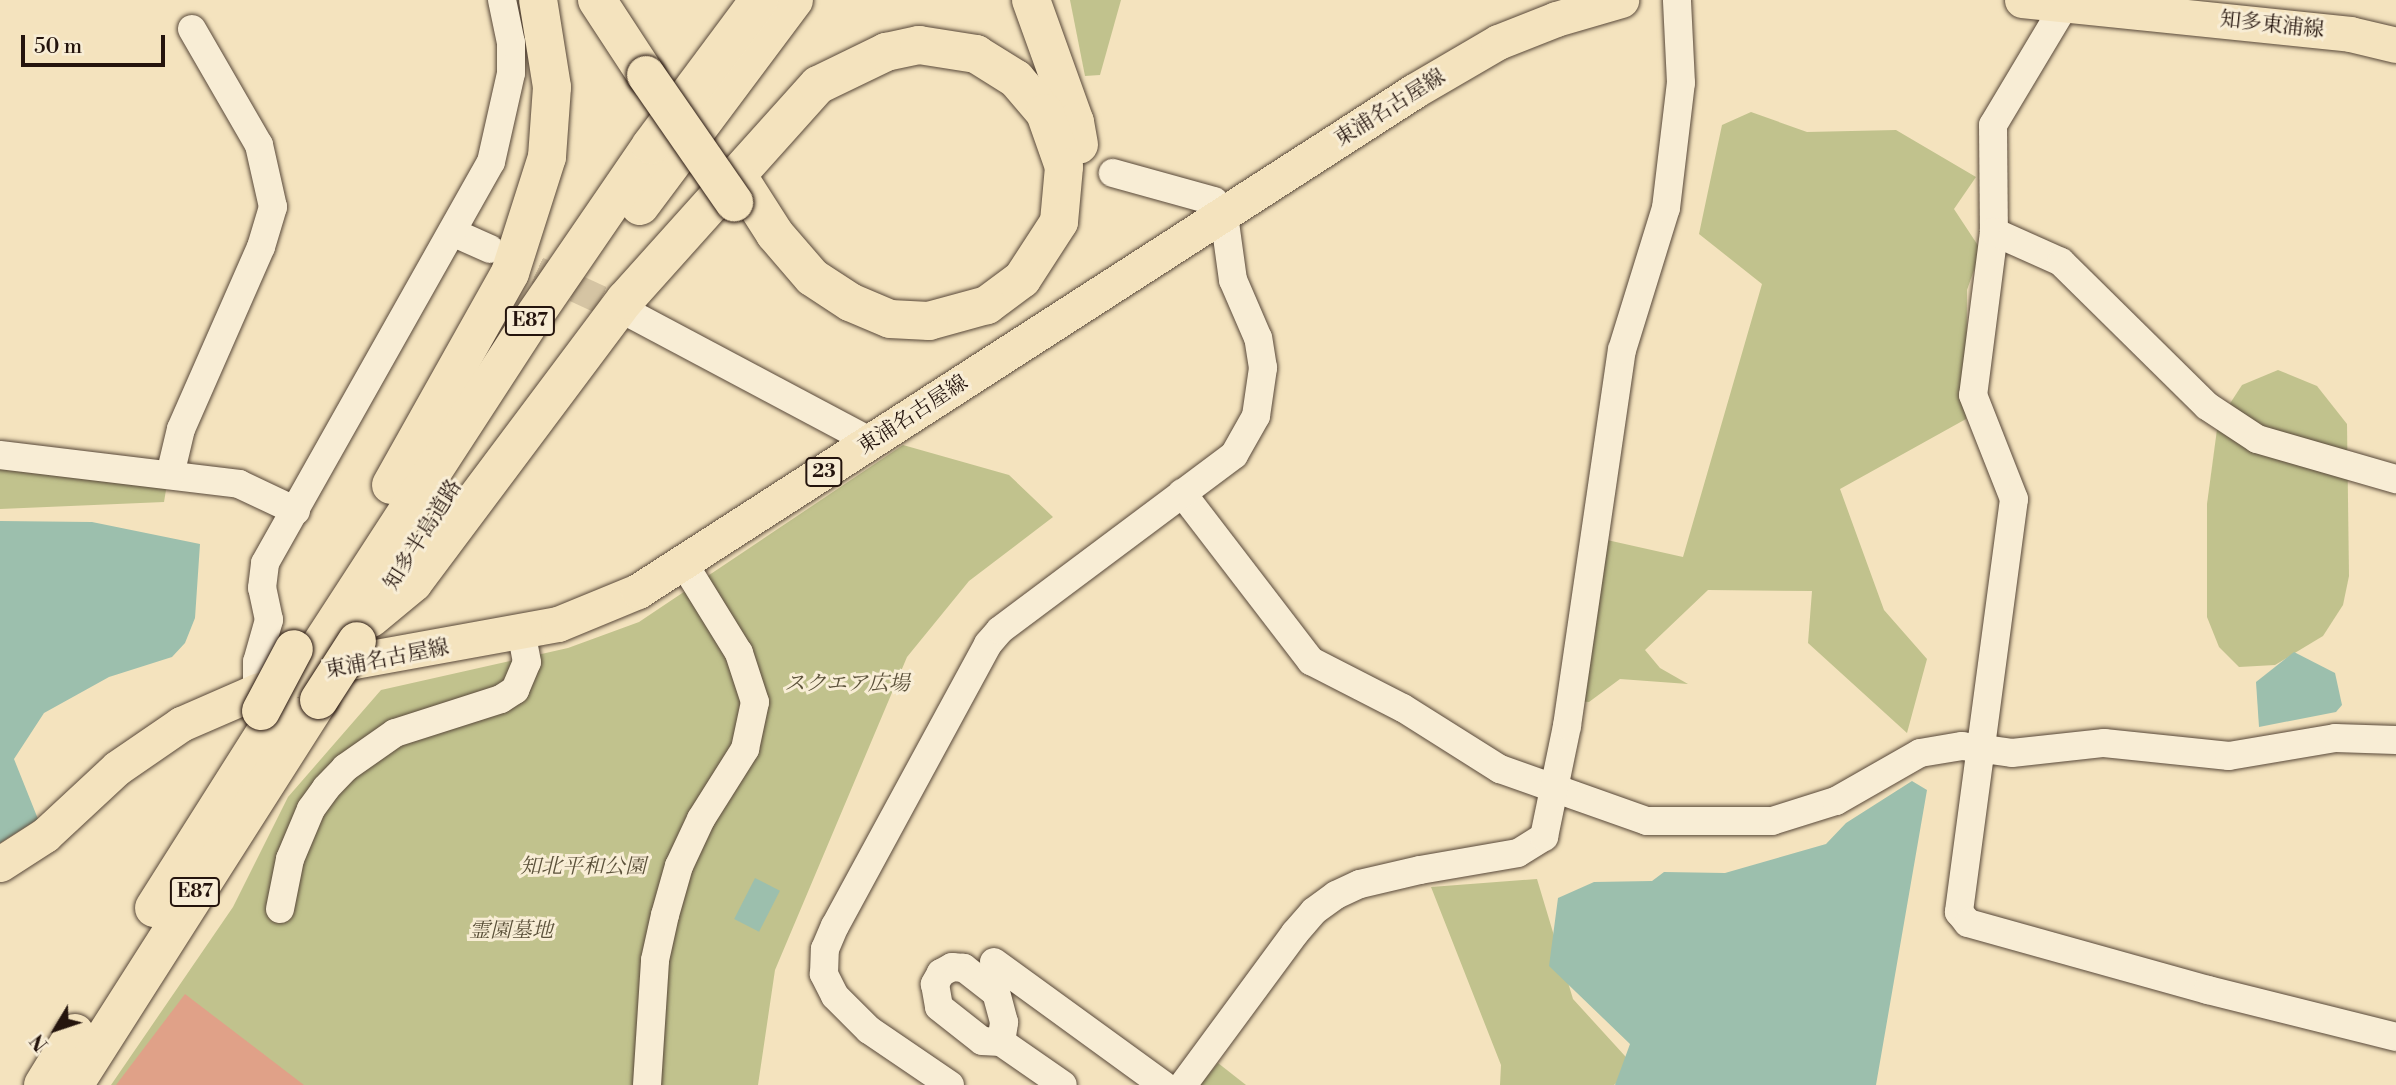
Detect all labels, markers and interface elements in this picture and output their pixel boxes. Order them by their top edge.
street label: 知多東浦線 [2218,7,2326,43]
scale bar [24,21,168,65]
text: 50 m [34,34,82,60]
street label: 東浦名古屋線 [1330,64,1450,152]
road number: E87 [504,306,556,336]
street label: 東浦名古屋線 [853,370,973,460]
road number: 23 [805,457,843,488]
street label: 知多半島道路 [379,475,467,595]
street label: 東浦名古屋線 [323,635,451,683]
park label: スクエア広場 [784,671,910,697]
park label: 知北平和公園 [520,854,646,880]
road number: E87 [169,876,221,908]
park label: 霊園墓地 [469,918,553,944]
north arrow [21,994,91,1064]
text: N [26,1029,54,1056]

